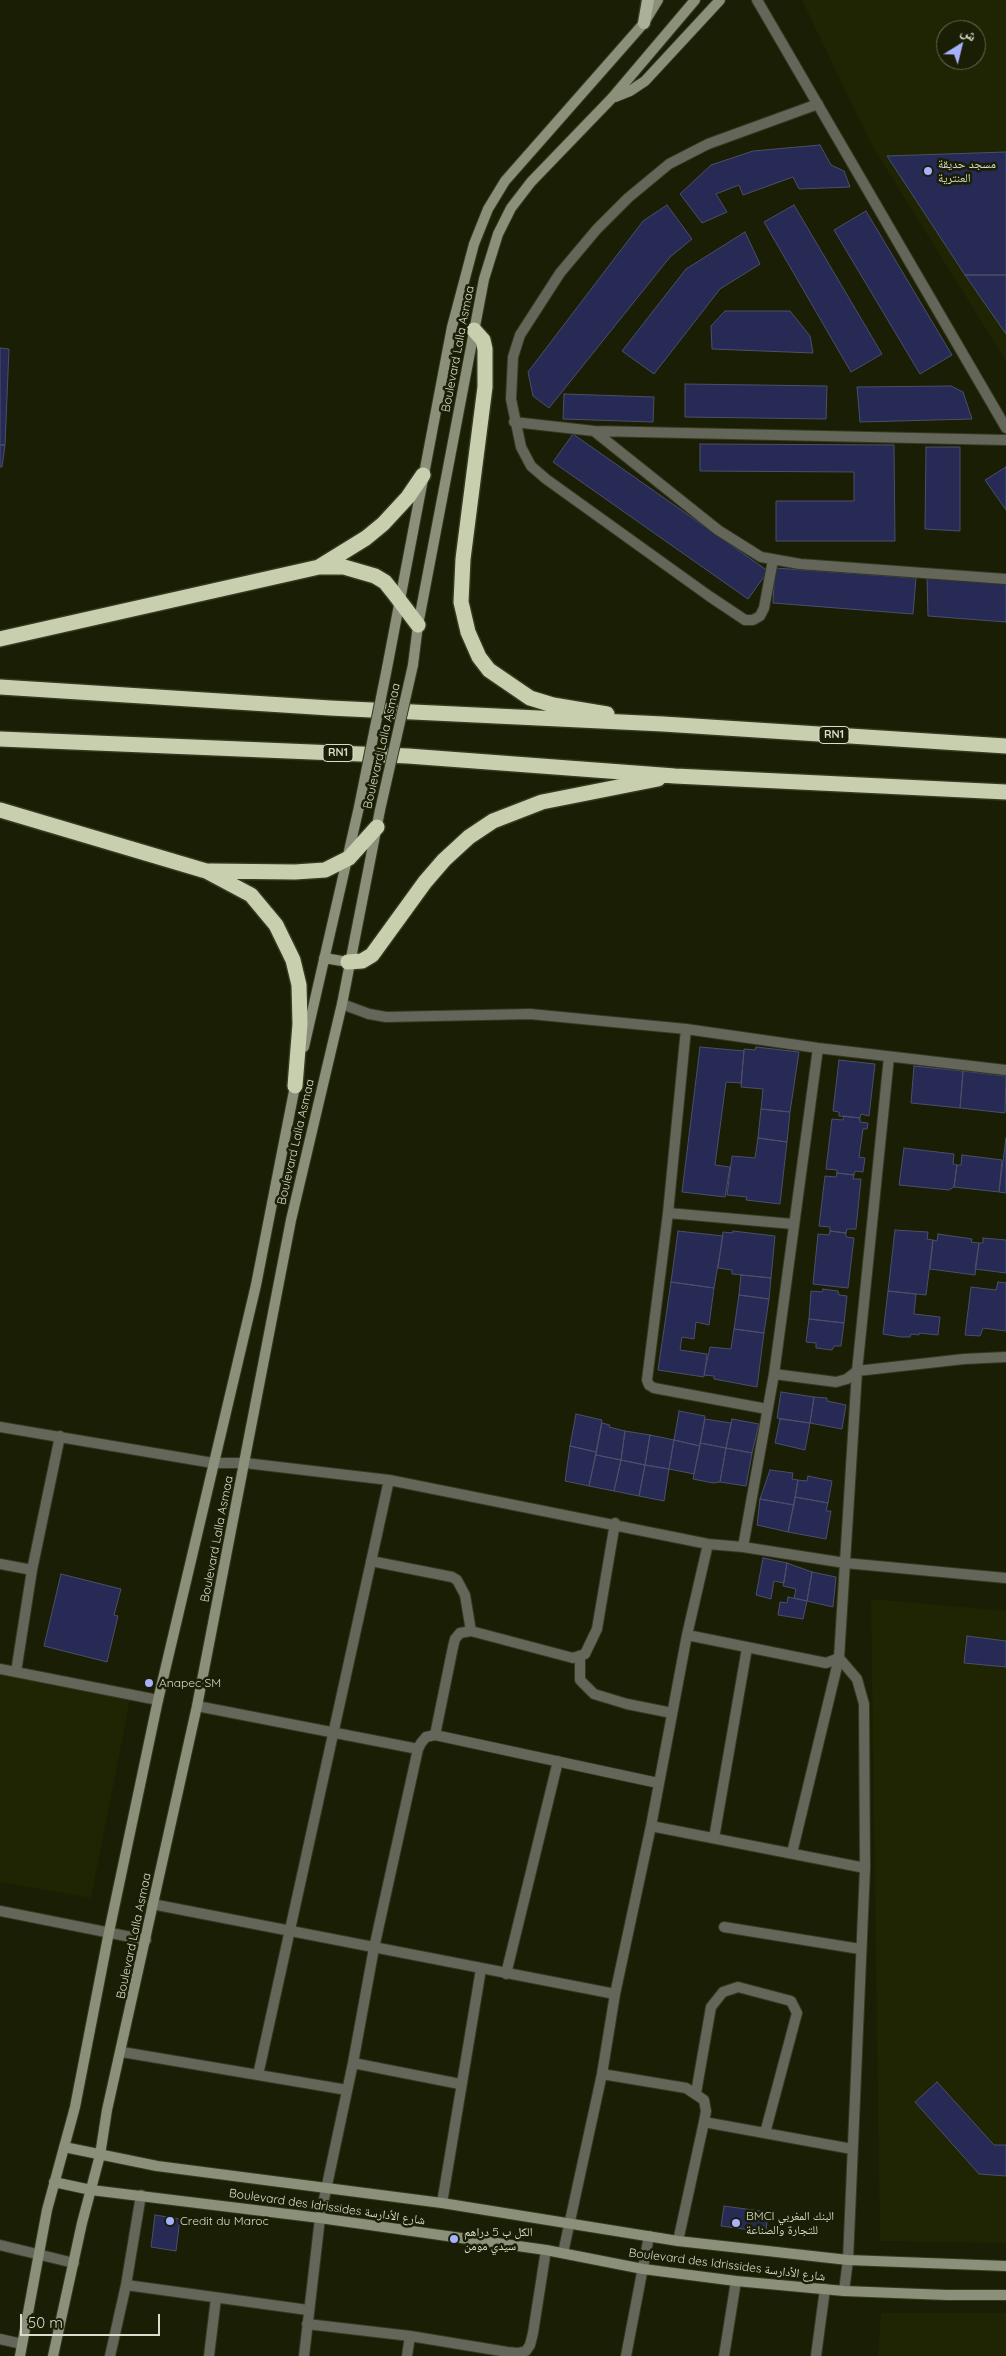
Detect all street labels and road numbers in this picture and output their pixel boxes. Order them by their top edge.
street label: Boulevard Lalla Asmaa [439,285,477,413]
street label: Boulevard Lalla Asmaa [361,682,403,810]
road number: RN1 [819,726,849,744]
road number: RN1 [323,744,353,761]
street label: Boulevard Lalla Asmaa [275,1078,317,1206]
street label: Boulevard Lalla Asmaa [198,1475,236,1603]
street label: Boulevard Lalla Asmaa [114,1872,154,2000]
street label: Boulevard des Idrissides شارع الأدارسة [228,2186,426,2228]
street label: Boulevard des Idrissides شارع الأدارسة [628,2246,826,2284]

